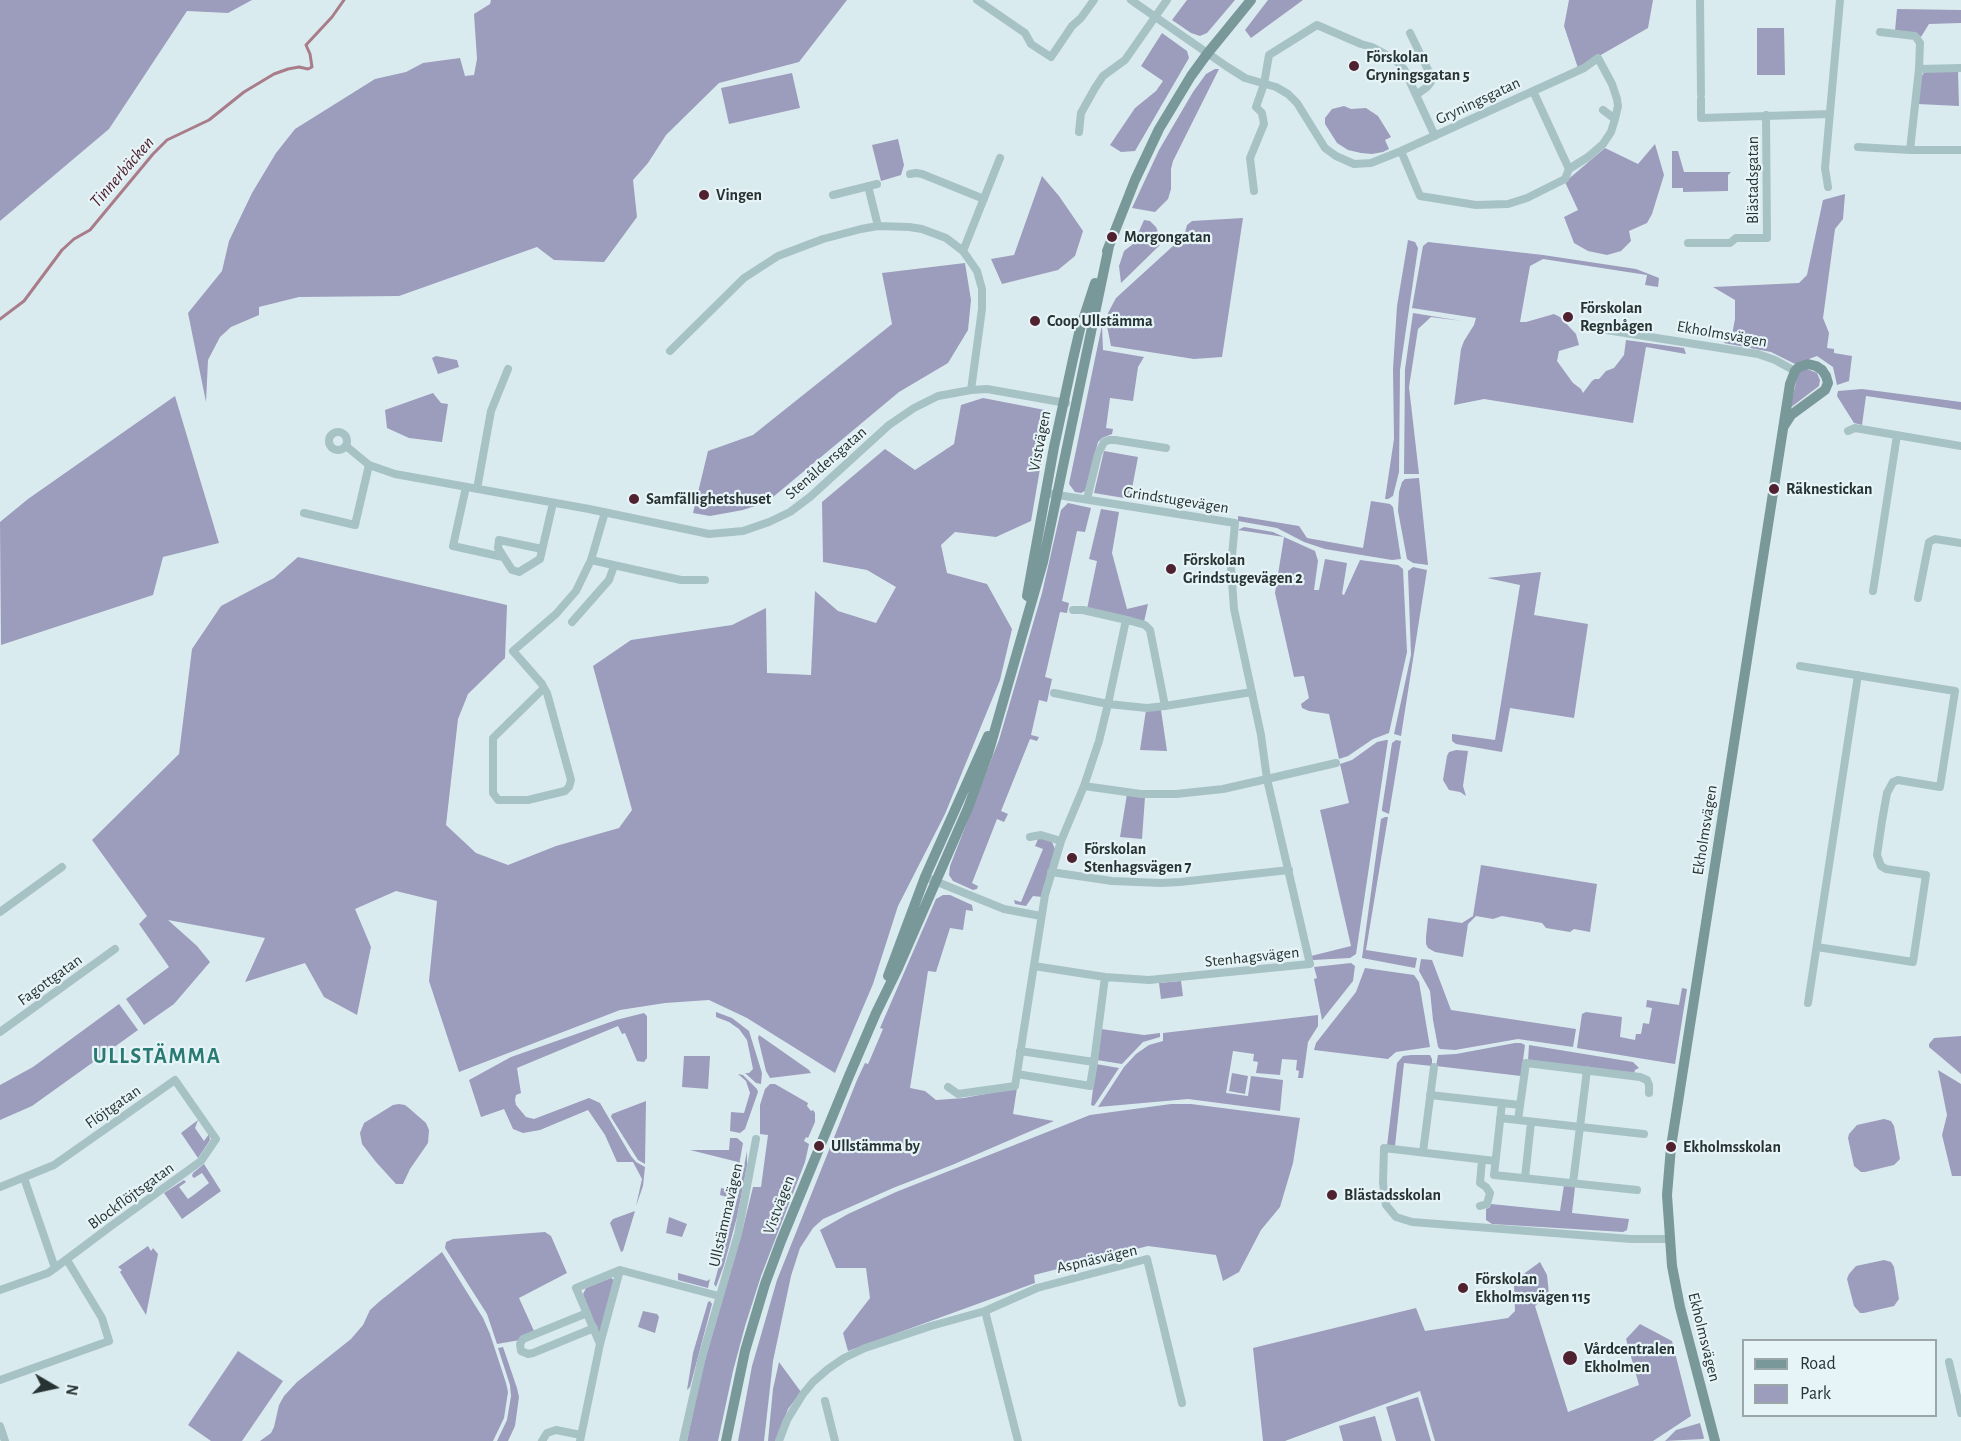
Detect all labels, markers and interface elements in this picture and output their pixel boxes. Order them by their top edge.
place label: Förskolan Gryningsgatan 5 [1366,47,1470,85]
marker: Förskolan Gryningsgatan 5 [1347,59,1361,73]
street label: Gryningsgatan [1433,73,1523,129]
water label: Tinnerbäcken [85,132,159,212]
street label: Blästadsgatan [1743,136,1763,224]
place label: Vingen [716,185,762,205]
marker: Vingen [697,188,711,202]
place label: Morgongatan [1124,227,1211,247]
marker: Morgongatan [1105,230,1119,244]
place label: Förskolan Regnbågen [1580,298,1653,336]
marker: Förskolan Regnbågen [1561,310,1575,324]
place label: Coop Ullstämma [1047,311,1153,331]
marker: Coop Ullstämma [1028,314,1042,328]
street label: Ekholmsvägen [1675,317,1769,351]
street label: Vistvägen [1025,409,1055,473]
street label: Stenåldersgatan [781,422,871,504]
place label: Räknestickan [1786,479,1872,499]
street label: Grindstugevägen [1122,482,1230,518]
marker: Räknestickan [1767,482,1781,496]
place label: Samfällighetshuset [646,489,771,509]
marker: Samfällighetshuset [627,492,641,506]
place label: Förskolan Grindstugevägen 2 [1183,550,1303,588]
marker: Förskolan Grindstugevägen 2 [1164,562,1178,576]
street label: Ekholmsvägen [1688,783,1722,877]
place label: Förskolan Stenhagsvägen 7 [1084,839,1192,877]
marker: Förskolan Stenhagsvägen 7 [1065,851,1079,865]
street label: Stenhagsvägen [1204,942,1300,972]
street label: Fagottgatan [14,950,86,1010]
district label: ULLSTÄMMA [93,1043,221,1069]
street label: Flöjtgatan [82,1081,144,1133]
place label: Ullstämma by [831,1136,920,1156]
place label: Ekholmsskolan [1683,1137,1781,1157]
marker: Ullstämma by [812,1139,826,1153]
marker: Ekholmsskolan [1664,1140,1678,1154]
street label: Blockflöjtsgatan [84,1158,178,1234]
street label: Ullstämmavägen [705,1161,747,1269]
street label: Vistvägen [759,1173,799,1237]
place label: Blästadsskolan [1344,1185,1441,1205]
marker: Blästadsskolan [1325,1188,1339,1202]
street label: Aspnäsvägen [1055,1240,1139,1278]
place label: Förskolan Ekholmsvägen 115 [1475,1269,1590,1307]
marker: Förskolan Ekholmsvägen 115 [1456,1281,1470,1295]
street label: Ekholmsvägen [1684,1290,1724,1384]
place label: Vårdcentralen Ekholmen [1584,1339,1675,1377]
legend [1742,1339,1937,1417]
marker: Vårdcentralen Ekholmen [1561,1349,1579,1367]
text: Road [1800,1355,1836,1373]
north arrow [24,1357,84,1417]
text: N [63,1383,81,1397]
text: Park [1800,1385,1831,1403]

